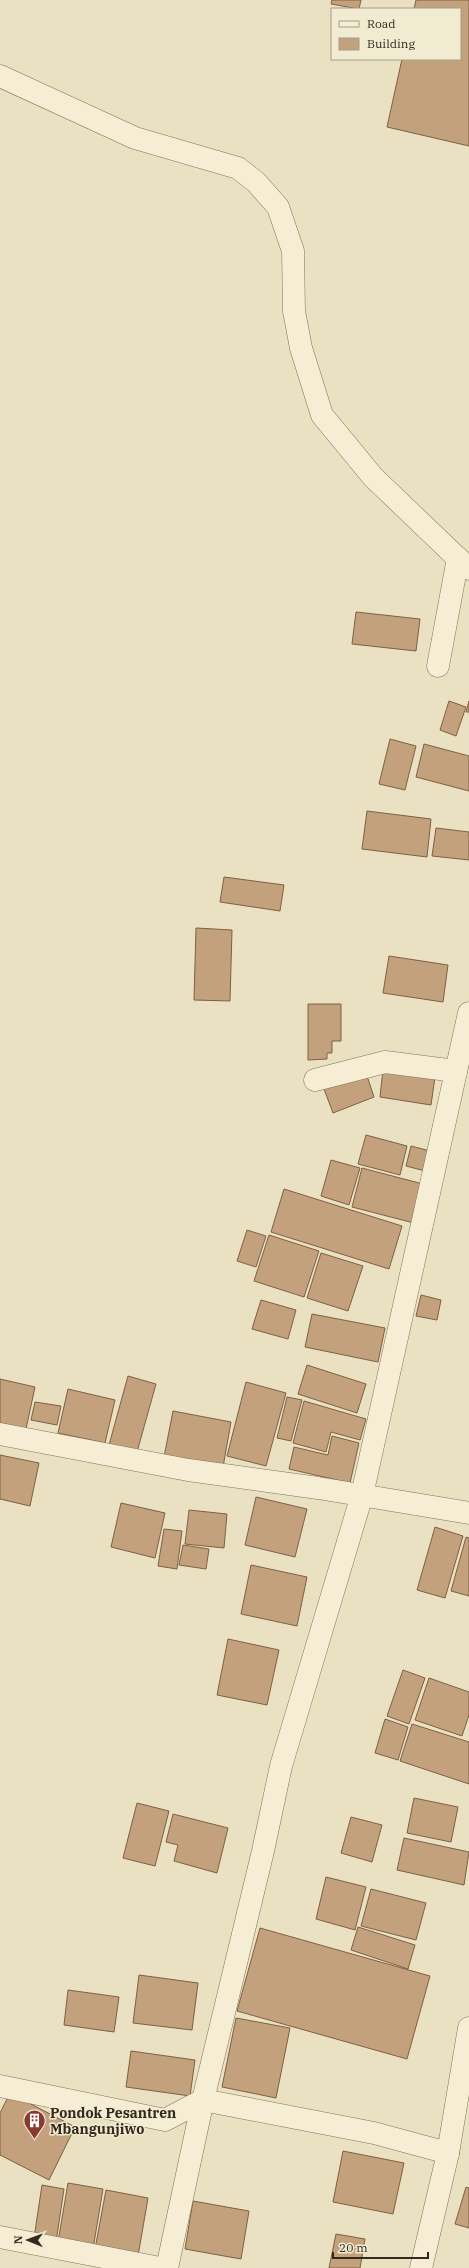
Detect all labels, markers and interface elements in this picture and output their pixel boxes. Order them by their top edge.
legend [331,8,461,60]
text: Road [367,16,396,31]
text: Building [367,36,415,51]
place label: Pondok Pesantren Mbangunjiwo [50,2104,176,2138]
building icon: Pondok Pesantren Mbangunjiwo [21,2108,47,2141]
north arrow [8,2220,48,2260]
scale bar [333,2234,428,2260]
text: N [11,2235,25,2244]
text: 20 m [339,2240,368,2255]

